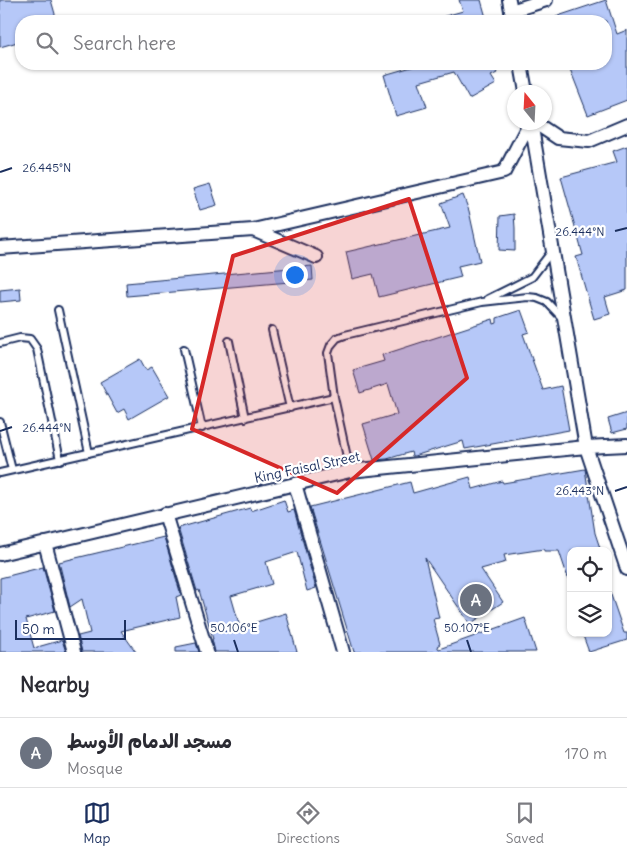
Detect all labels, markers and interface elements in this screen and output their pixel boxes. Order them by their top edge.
search box [15,15,612,70]
icon: search [33,29,61,57]
text: Search here [73,31,176,55]
north arrow [507,85,552,130]
text: 26.445°N [23,160,71,175]
text: 26.444°N [556,224,604,239]
your location [282,262,308,288]
text: 26.444°N [23,420,71,435]
street label: King Faisal Street [252,447,362,487]
text: 26.443°N [556,483,604,498]
map controls [567,547,612,637]
button: locate [567,547,612,592]
pin: A [460,581,492,619]
button: layers [567,592,612,637]
scale bar [15,617,126,640]
text: 50 m [22,620,55,638]
text: 50.106°E [210,620,258,635]
text: 50.107°E [444,620,490,635]
text: Nearby [20,671,90,698]
text: مسجد الدمام الأوسط [67,729,232,753]
text: A [31,743,41,763]
text: 170 m [564,743,607,763]
text: Mosque [67,758,123,778]
tab: Map [83,799,111,847]
tab: Directions [277,799,340,847]
tab: Saved [506,799,544,847]

